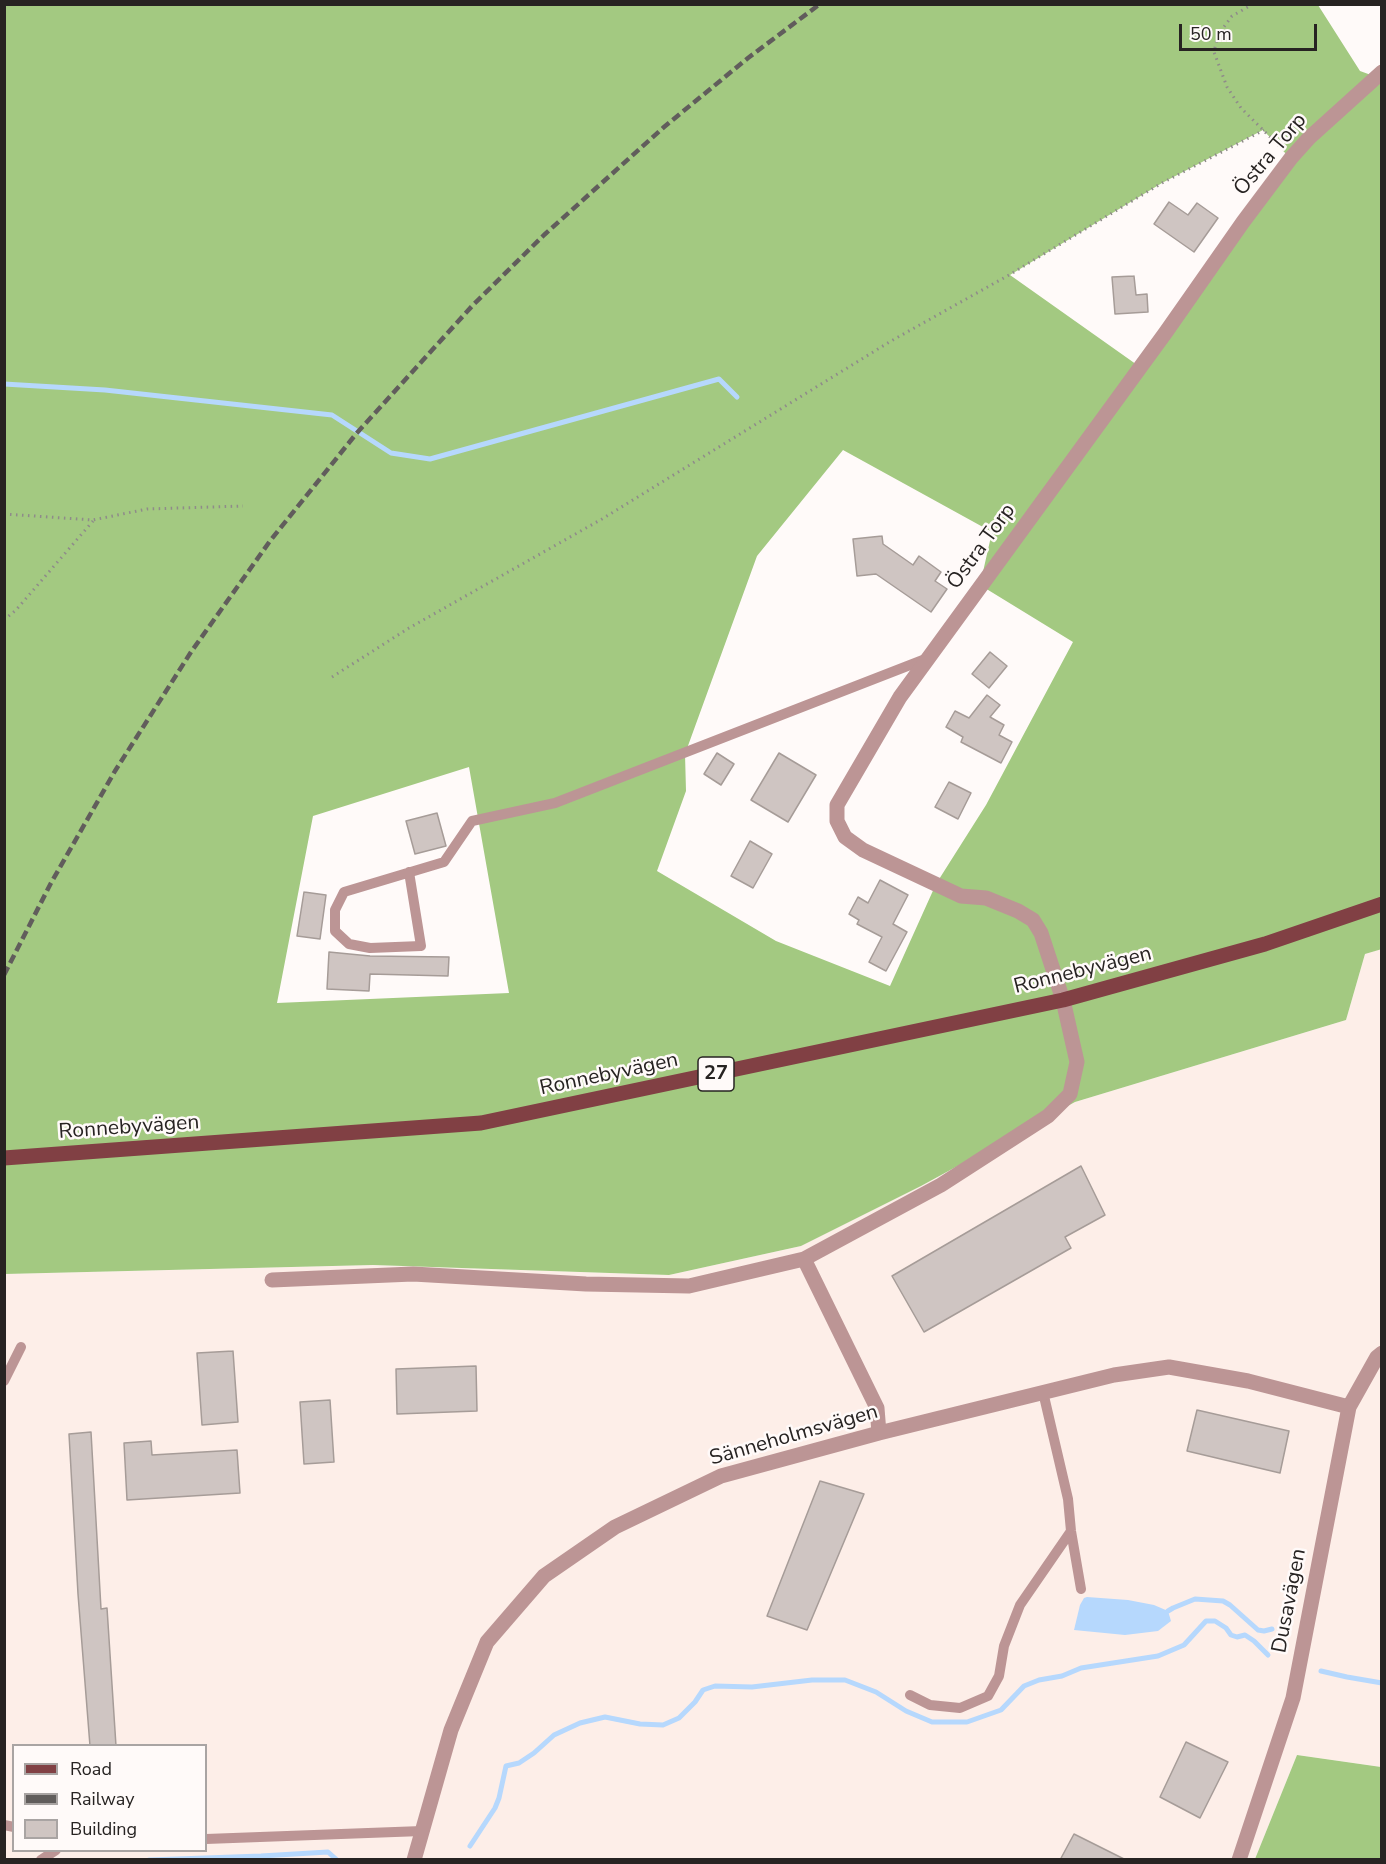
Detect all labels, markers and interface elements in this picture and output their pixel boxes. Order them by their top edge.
scale bar [1182,12,1320,50]
text: 50 m [1190,22,1232,46]
street label: Östra Torp [1229,109,1313,201]
street label: Östra Torp [942,499,1022,595]
street label: Ronnebyvägen [1012,942,1154,1000]
street label: Ronnebyvägen [537,1048,681,1102]
road number: 27 [698,1057,734,1091]
street label: Ronnebyvägen [58,1111,200,1145]
street label: Sänneholmsvägen [707,1400,881,1472]
street label: Dusavägen [1268,1547,1312,1655]
legend [12,1744,207,1852]
text: Road [70,1757,112,1781]
text: Railway [70,1787,135,1811]
text: Building [70,1817,137,1841]

